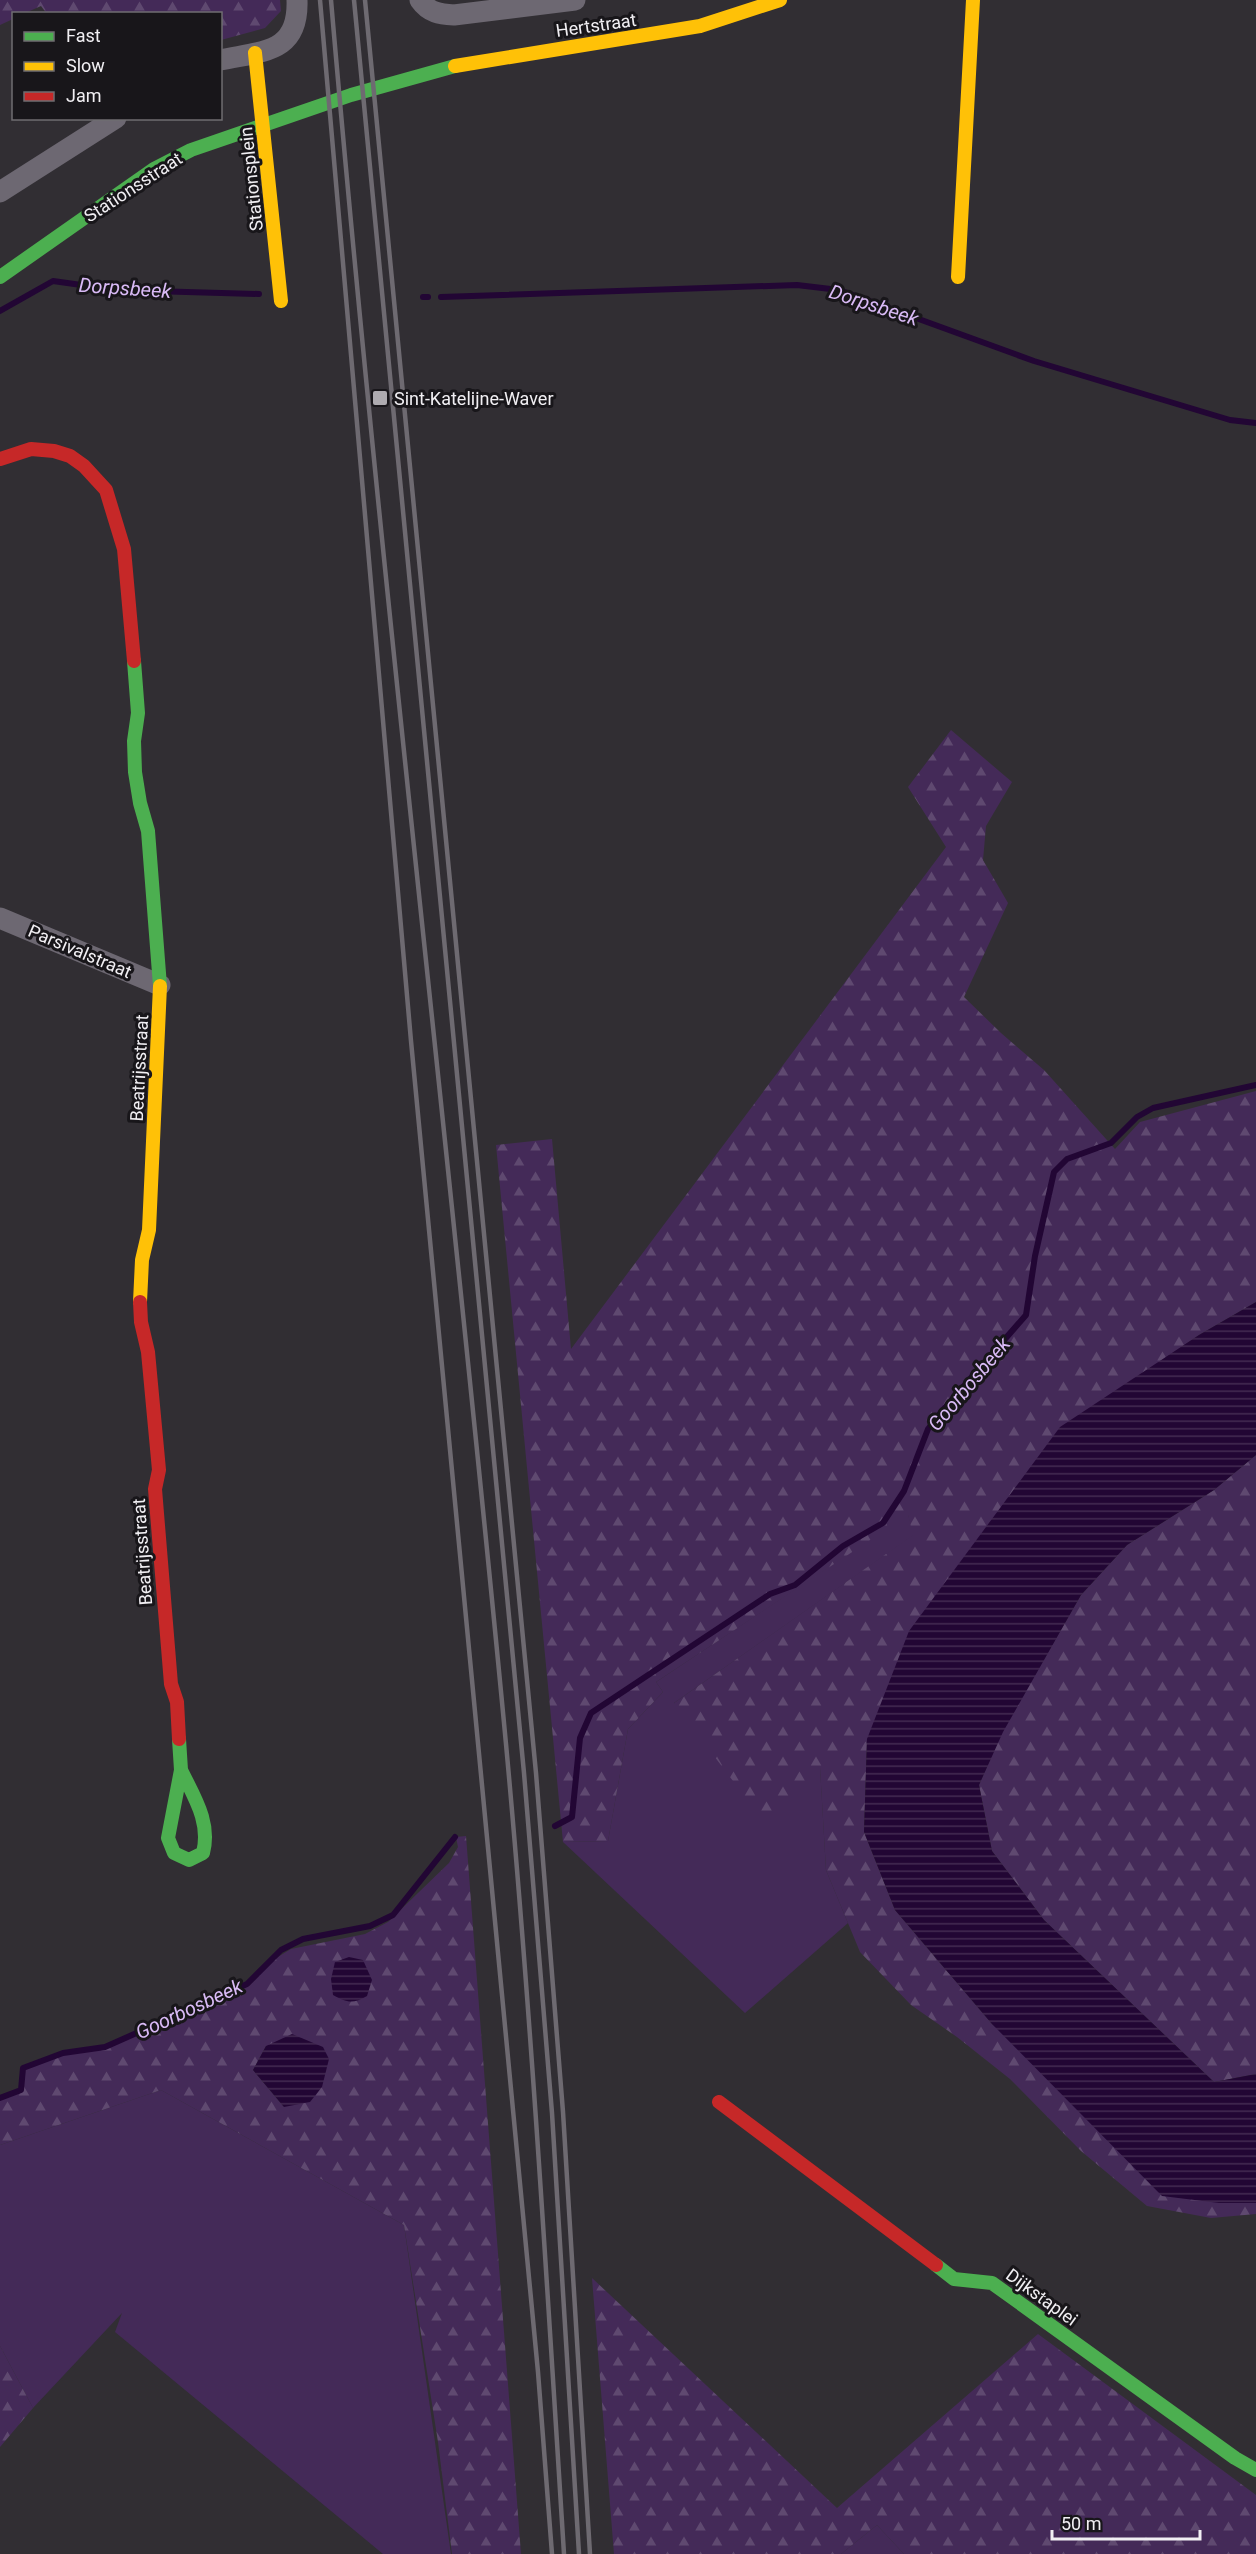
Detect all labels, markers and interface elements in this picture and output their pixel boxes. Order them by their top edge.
street label: Hertstraat [554,9,638,41]
legend [12,12,222,120]
text: Fast [66,25,101,46]
text: Slow [66,55,105,76]
text: Jam [66,85,102,106]
street label: Stationsplein [235,126,267,232]
street label: Stationsstraat [80,147,186,226]
water label: Dorpsbeek [78,273,173,303]
water label: Dorpsbeek [826,279,923,331]
place label: Sint-Katelijne-Waver [394,388,554,409]
marker: Sint-Katelijne-Waver [371,389,389,407]
street label: Parsivalstraat [25,920,135,982]
street label: Beatrijsstraat [126,1014,152,1122]
water label: Goorbosbeek [923,1331,1016,1436]
street label: Beatrijsstraat [128,1498,156,1606]
water label: Goorbosbeek [132,1973,247,2044]
street label: Dijkstaplei [1002,2264,1082,2330]
scale bar [1052,2503,1200,2541]
text: 50 m [1061,2513,1101,2534]

